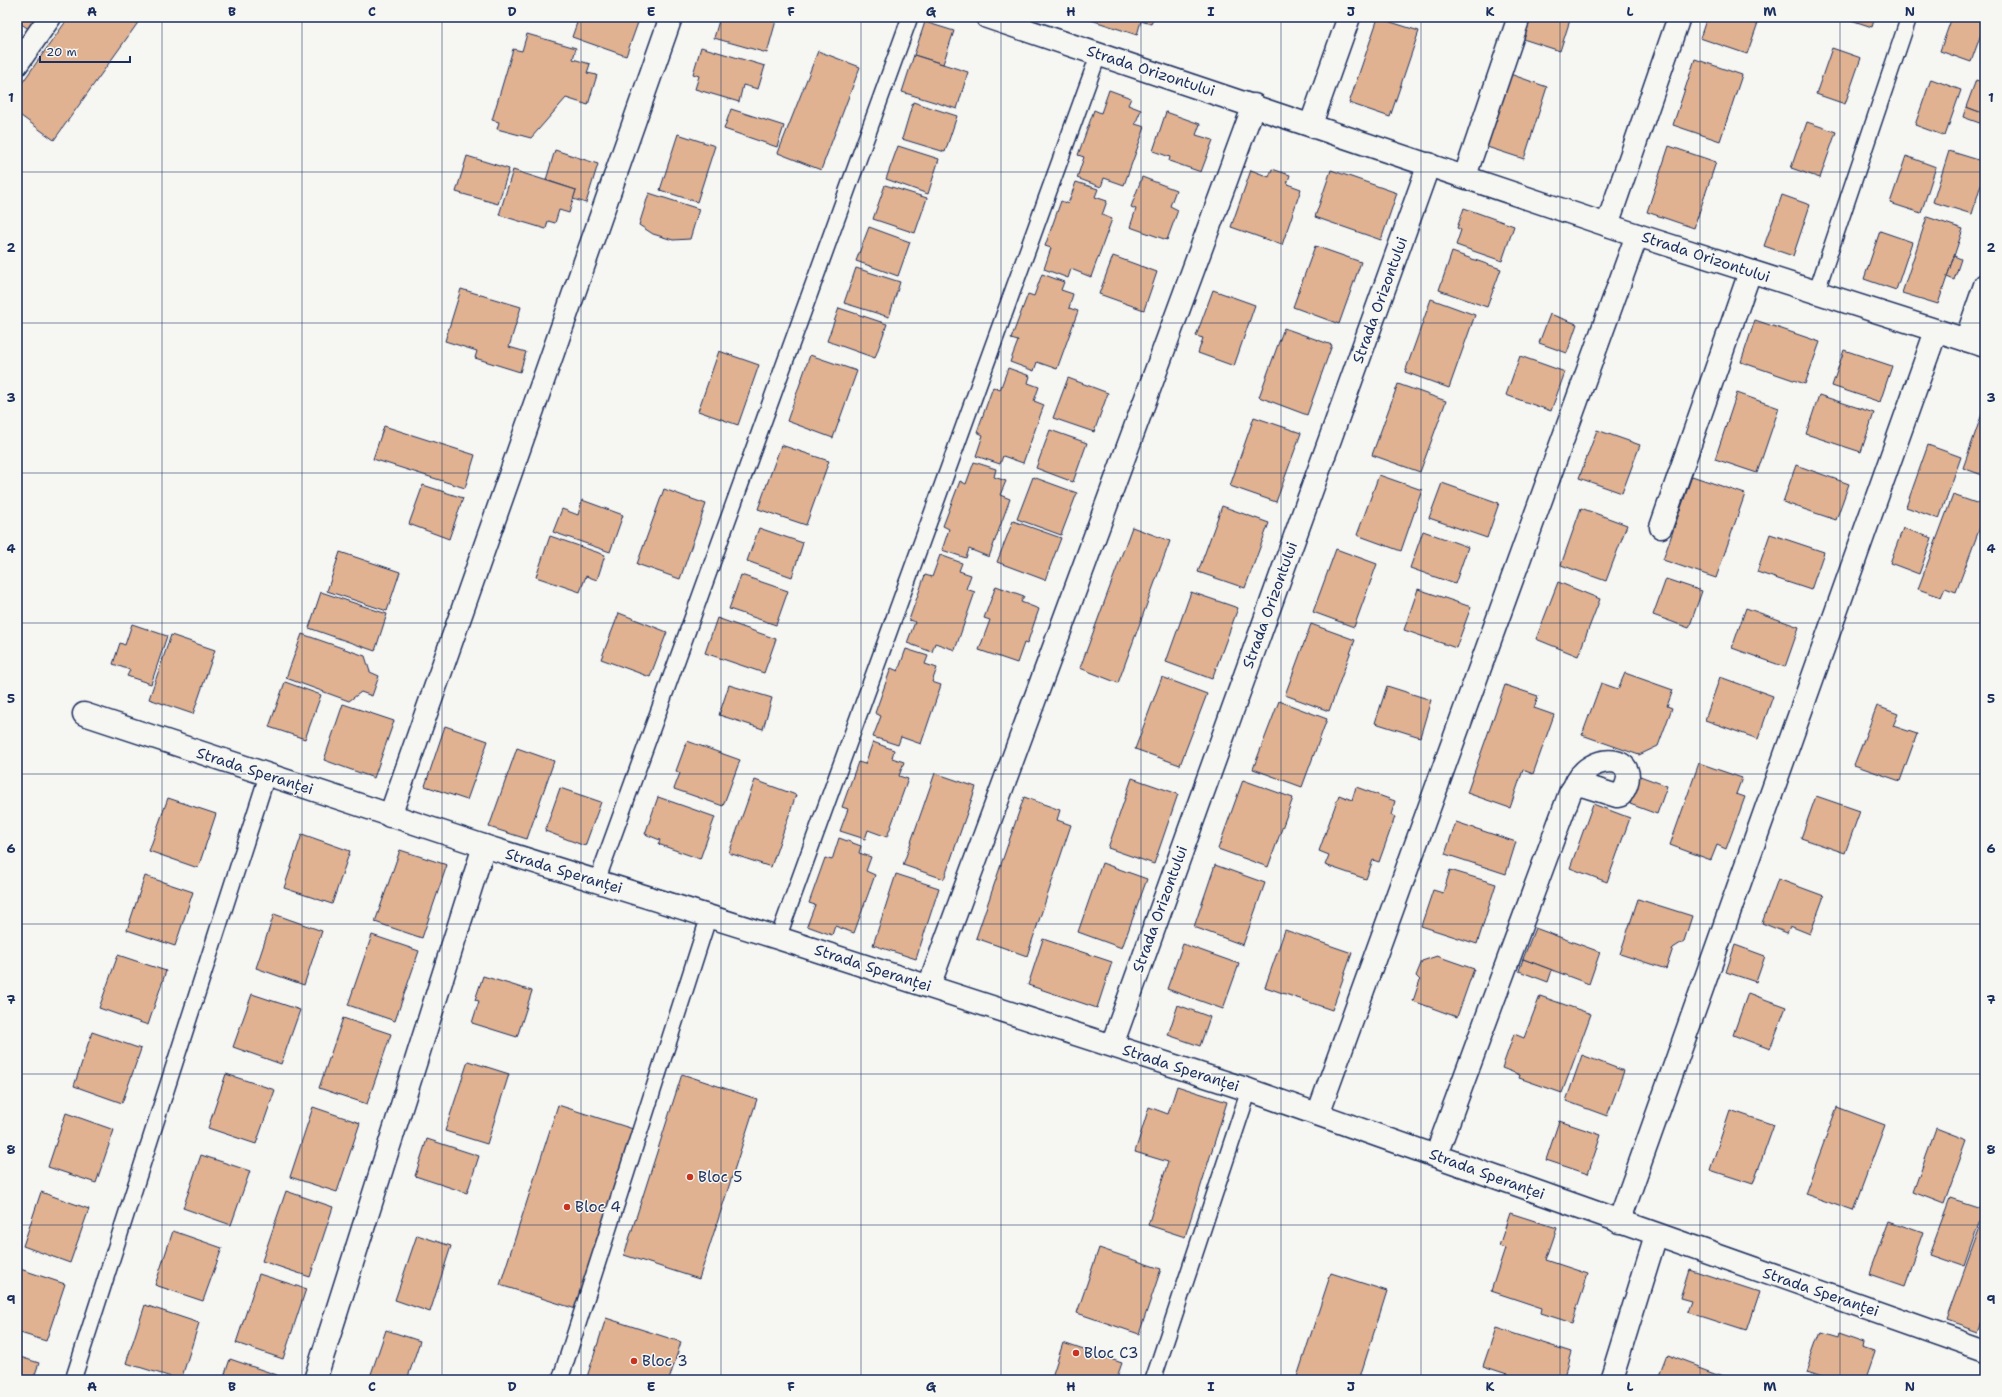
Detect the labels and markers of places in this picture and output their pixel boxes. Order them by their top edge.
place label: Bloc 5 [698,1167,742,1187]
marker: Bloc 5 [685,1172,695,1182]
place label: Bloc 4 [575,1197,621,1217]
marker: Bloc 4 [562,1202,572,1212]
place label: Bloc C3 [1084,1343,1138,1363]
marker: Bloc C3 [1071,1348,1081,1358]
place label: Bloc 3 [642,1351,688,1371]
marker: Bloc 3 [629,1356,639,1366]

